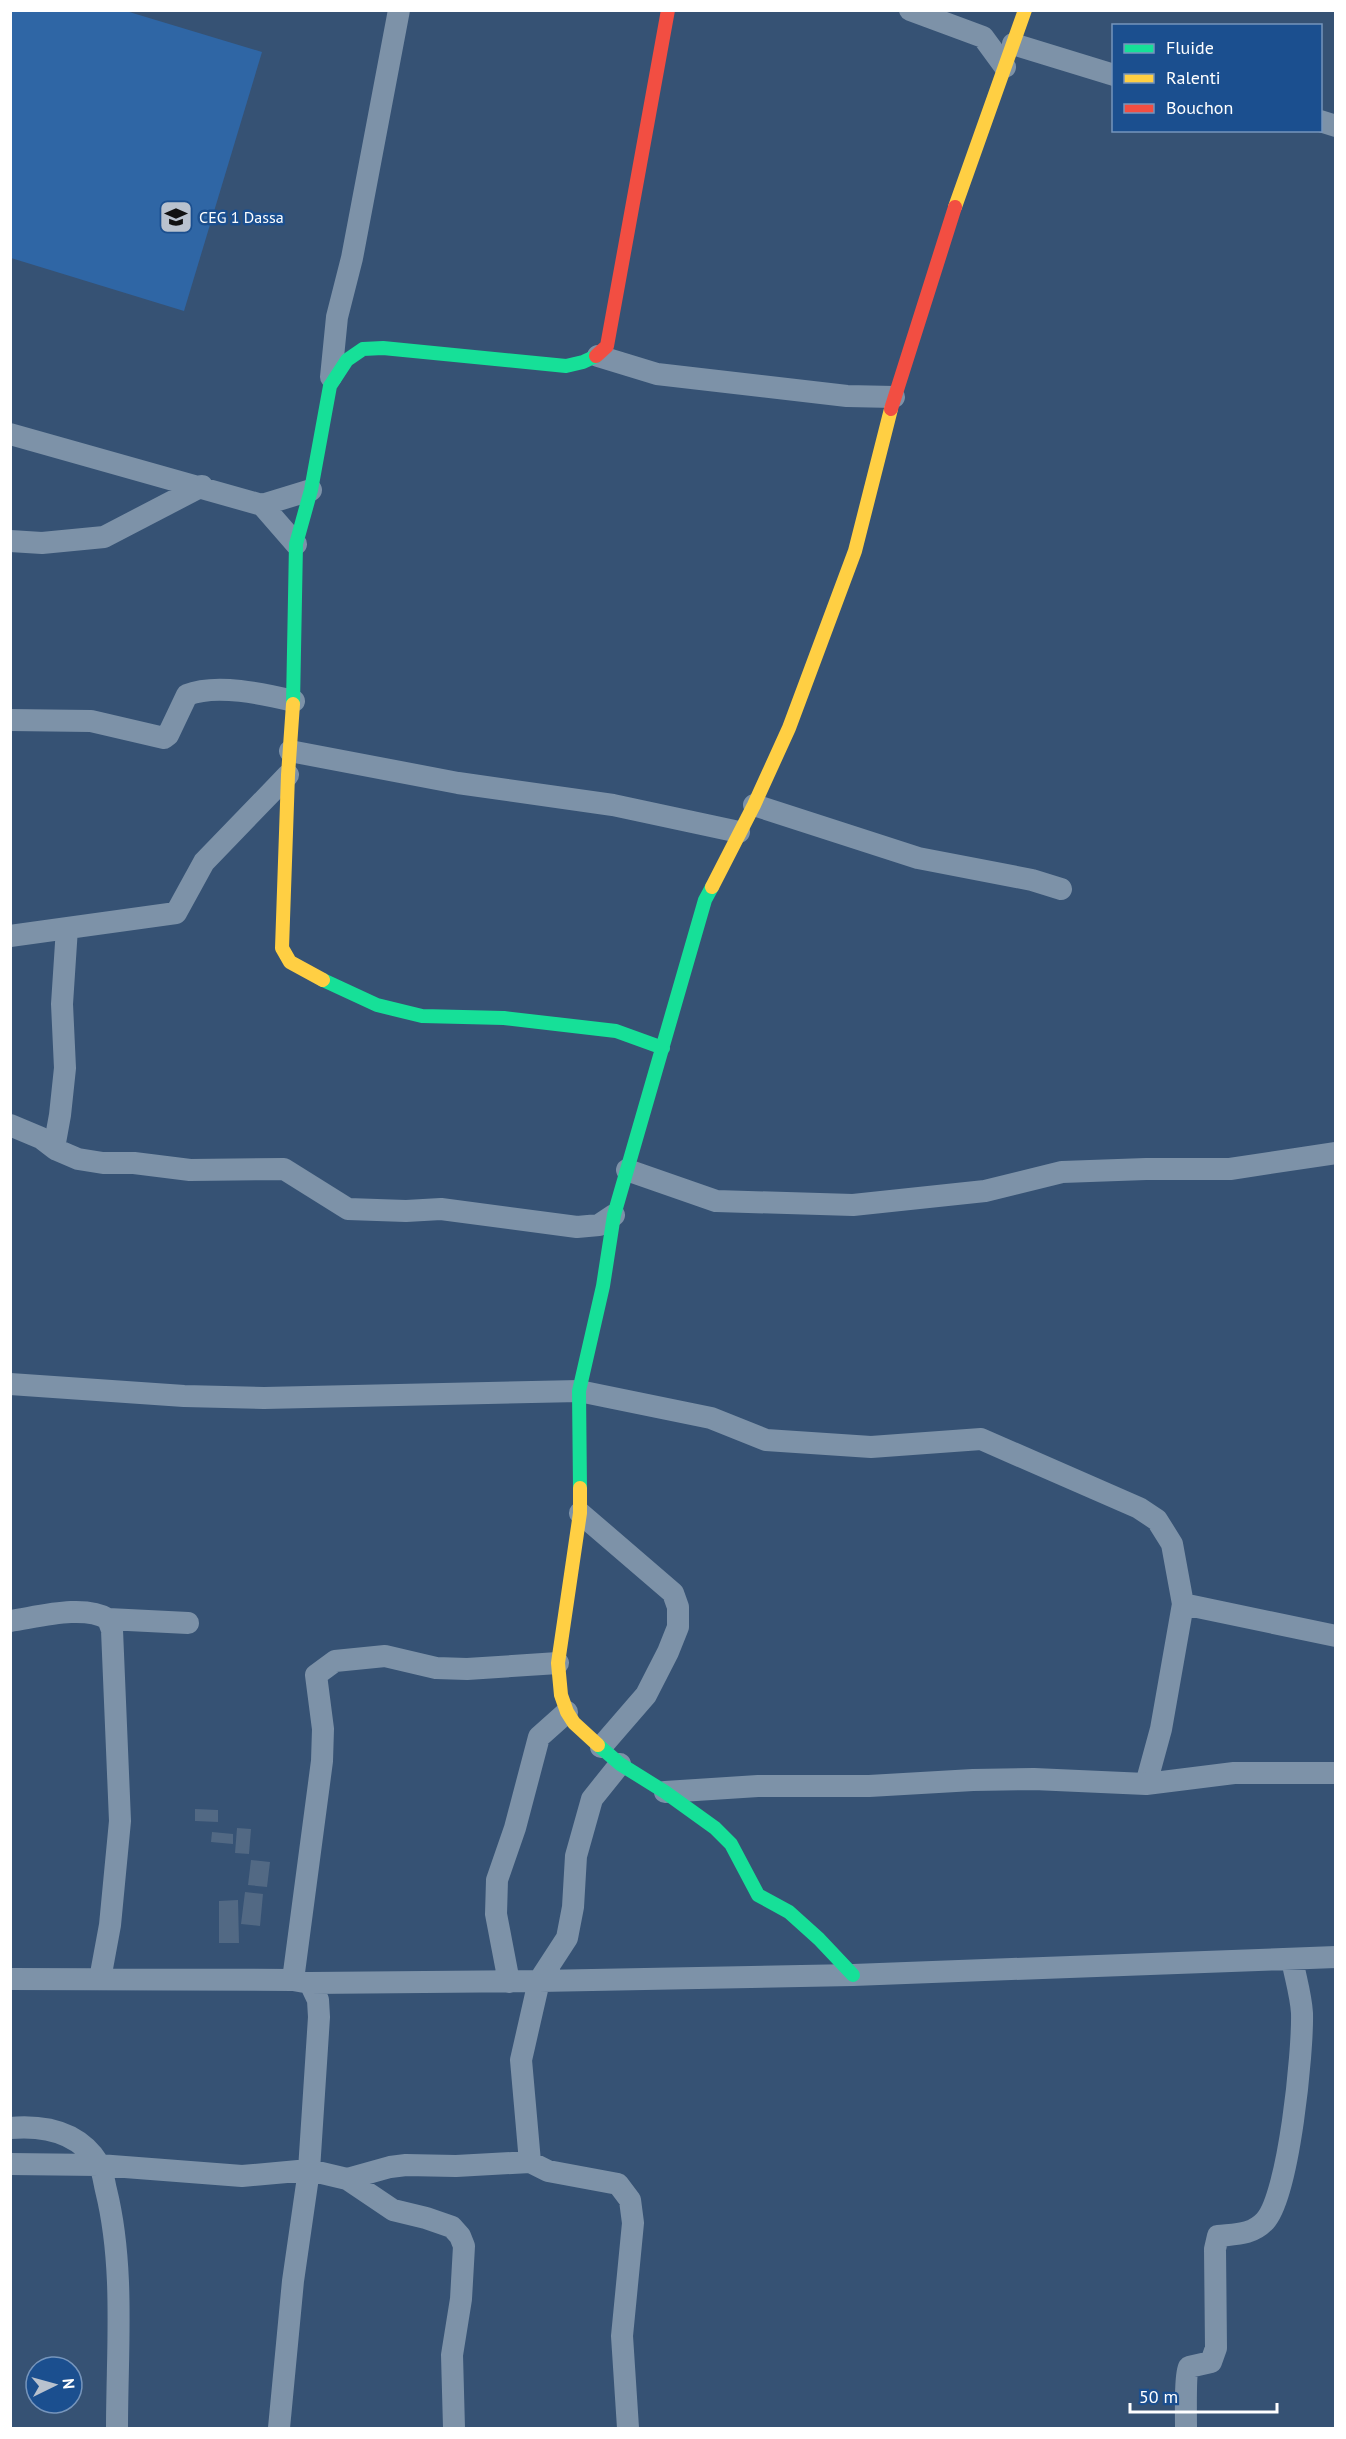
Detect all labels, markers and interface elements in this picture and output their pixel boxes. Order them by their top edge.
legend [1112,24,1322,132]
text: Fluide [1166,36,1214,59]
text: Ralenti [1166,66,1221,89]
text: Bouchon [1166,96,1233,119]
school or university icon: CEG 1 Dassa [158,199,194,235]
place label: CEG 1 Dassa [199,207,284,227]
north arrow [24,2355,84,2415]
scale bar [1130,2376,1277,2414]
text: N [59,2378,79,2390]
text: 50 m [1139,2385,1178,2408]

